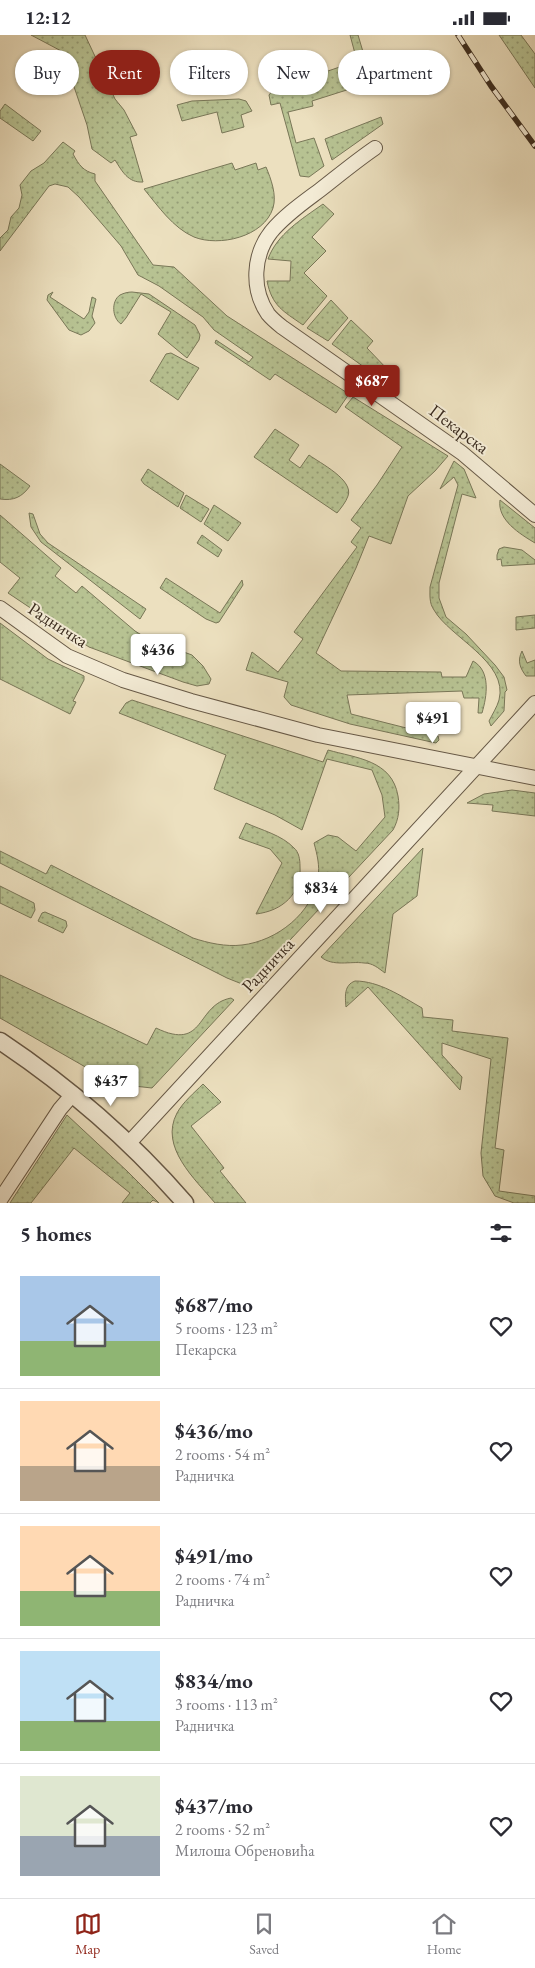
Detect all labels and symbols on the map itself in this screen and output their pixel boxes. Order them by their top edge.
pin: $687 [342,365,402,407]
street label: Пекарска [425,399,495,459]
street label: Радничка [24,597,93,653]
pin: $436 [128,633,188,676]
pin: $491 [403,701,463,744]
pin: $834 [291,871,351,914]
street label: Радничка [236,932,299,997]
pin: $437 [81,1065,141,1107]

